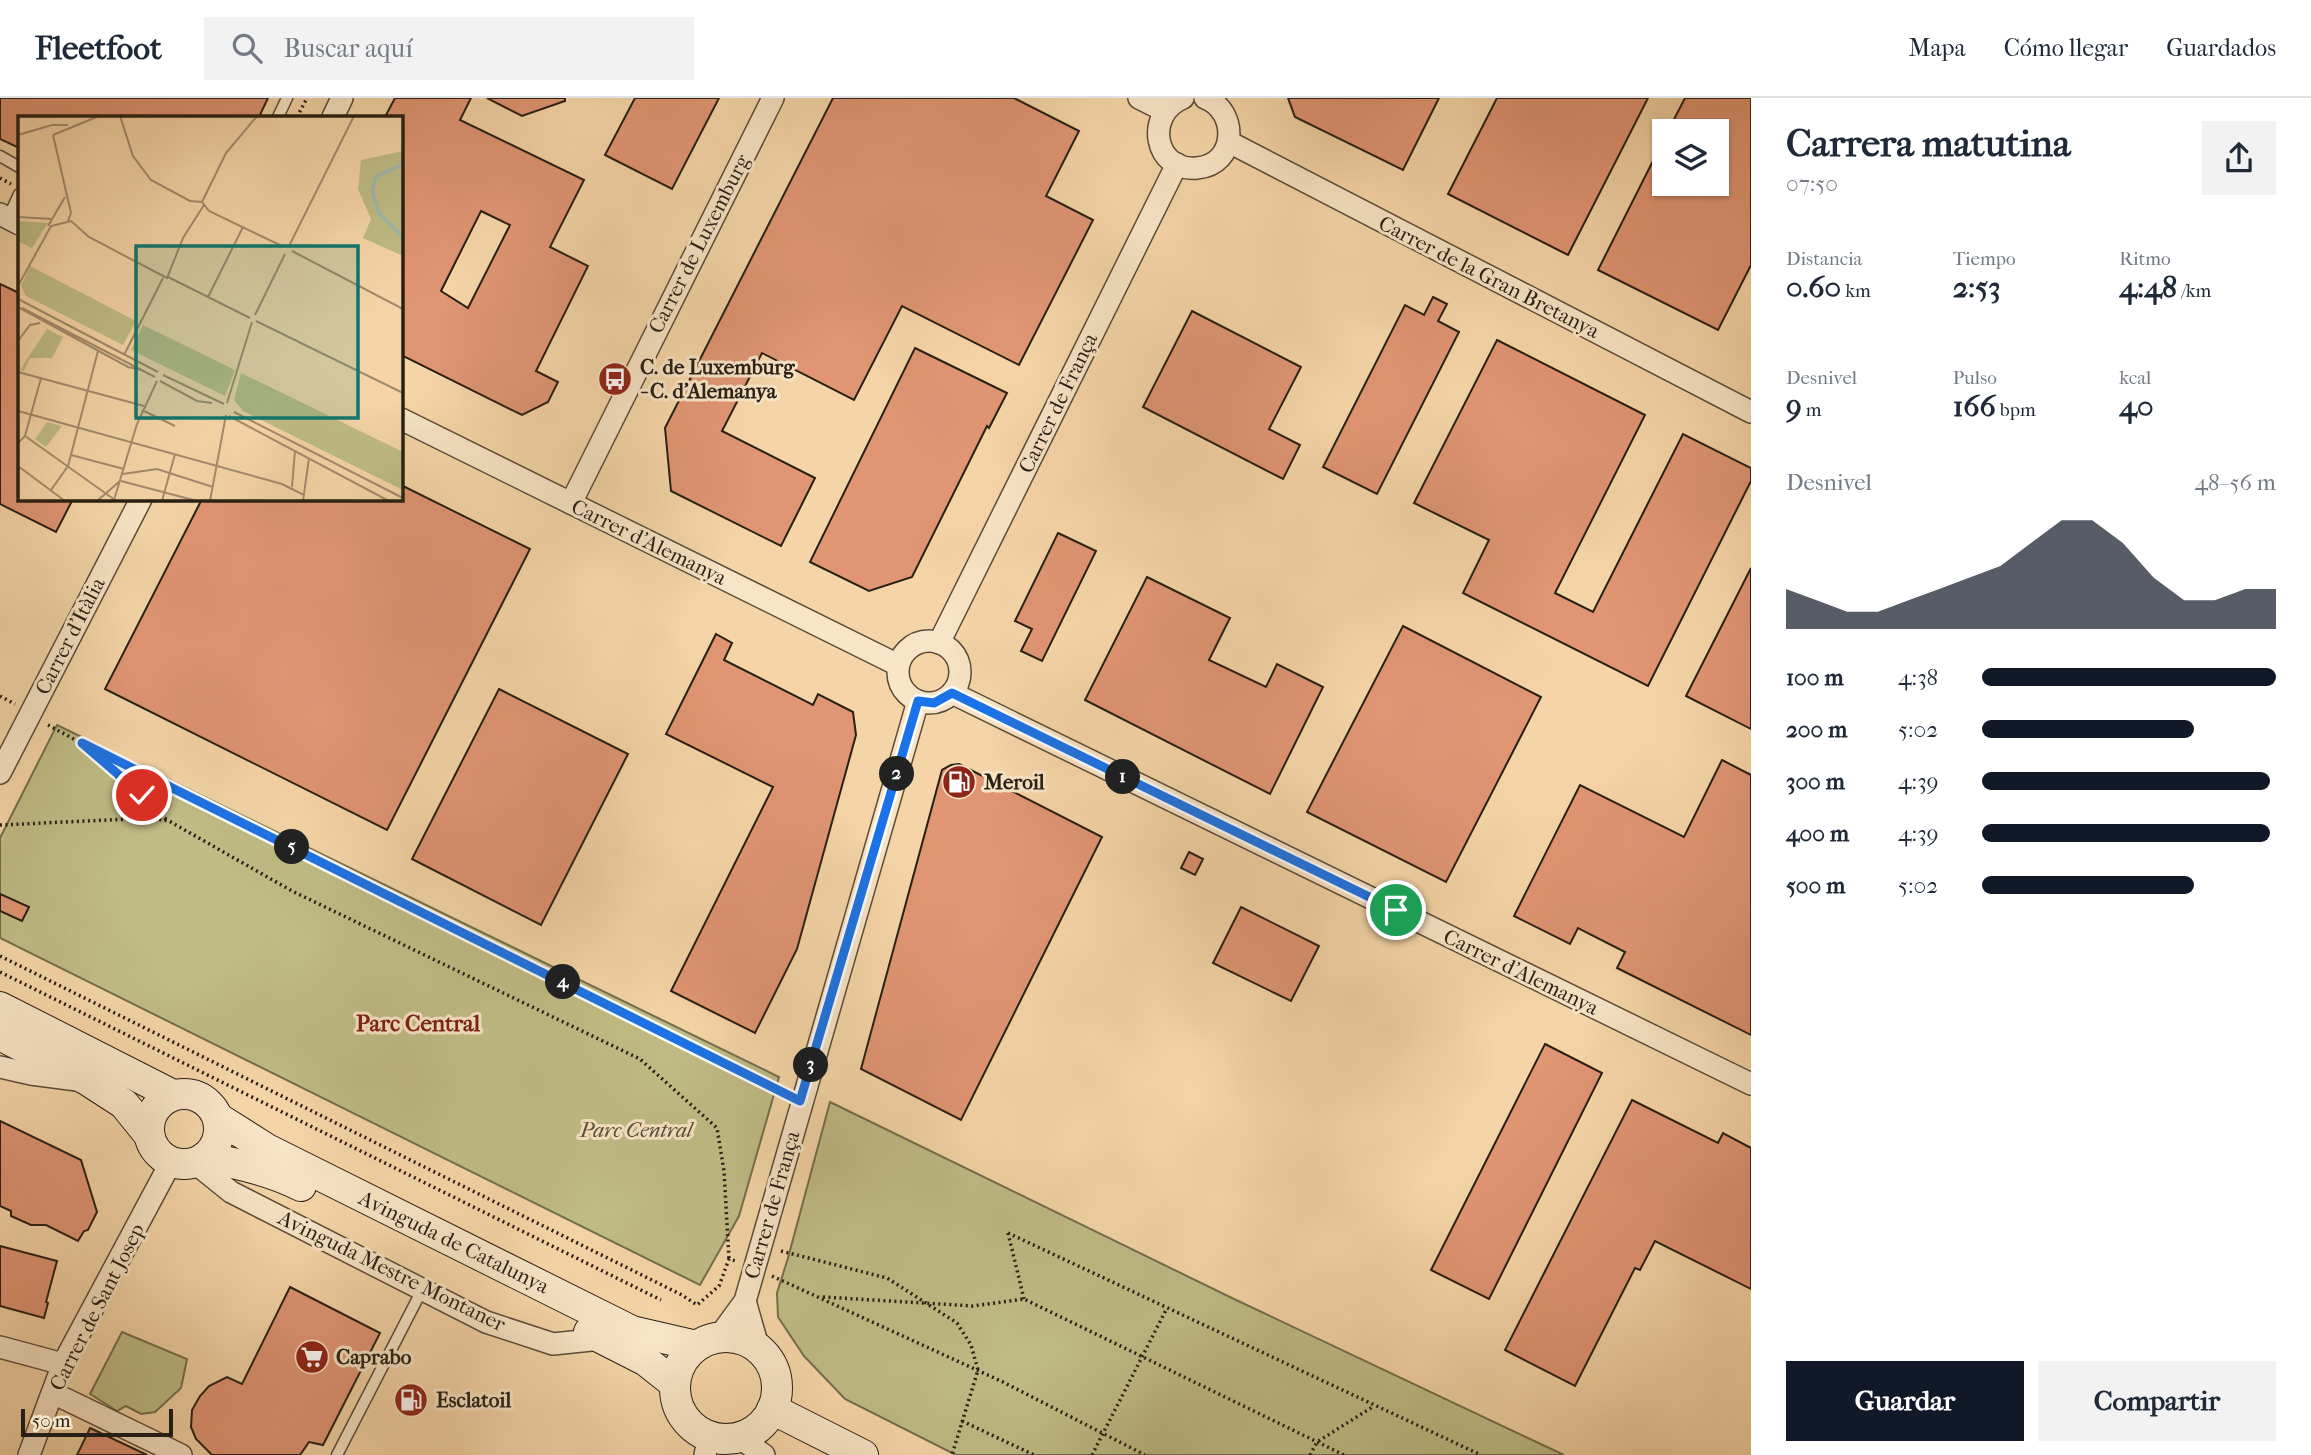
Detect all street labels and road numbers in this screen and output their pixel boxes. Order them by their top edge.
street label: Carrer de Luxemburg [644,150,755,337]
street label: Carrer de la Gran Bretanya [1375,211,1603,343]
street label: Carrer de França [1014,329,1102,477]
street label: Carrer d'Alemanya [568,494,731,590]
street label: Carrer d'Itàlia [30,573,110,699]
street label: Carrer d'Alemanya [1440,924,1603,1020]
street label: Carrer de França [739,1128,805,1282]
street label: Avinguda de Catalunya [354,1185,553,1299]
street label: Avinguda Mestre Montaner [274,1205,509,1337]
street label: Carrer de Sant Josep [45,1220,149,1394]

